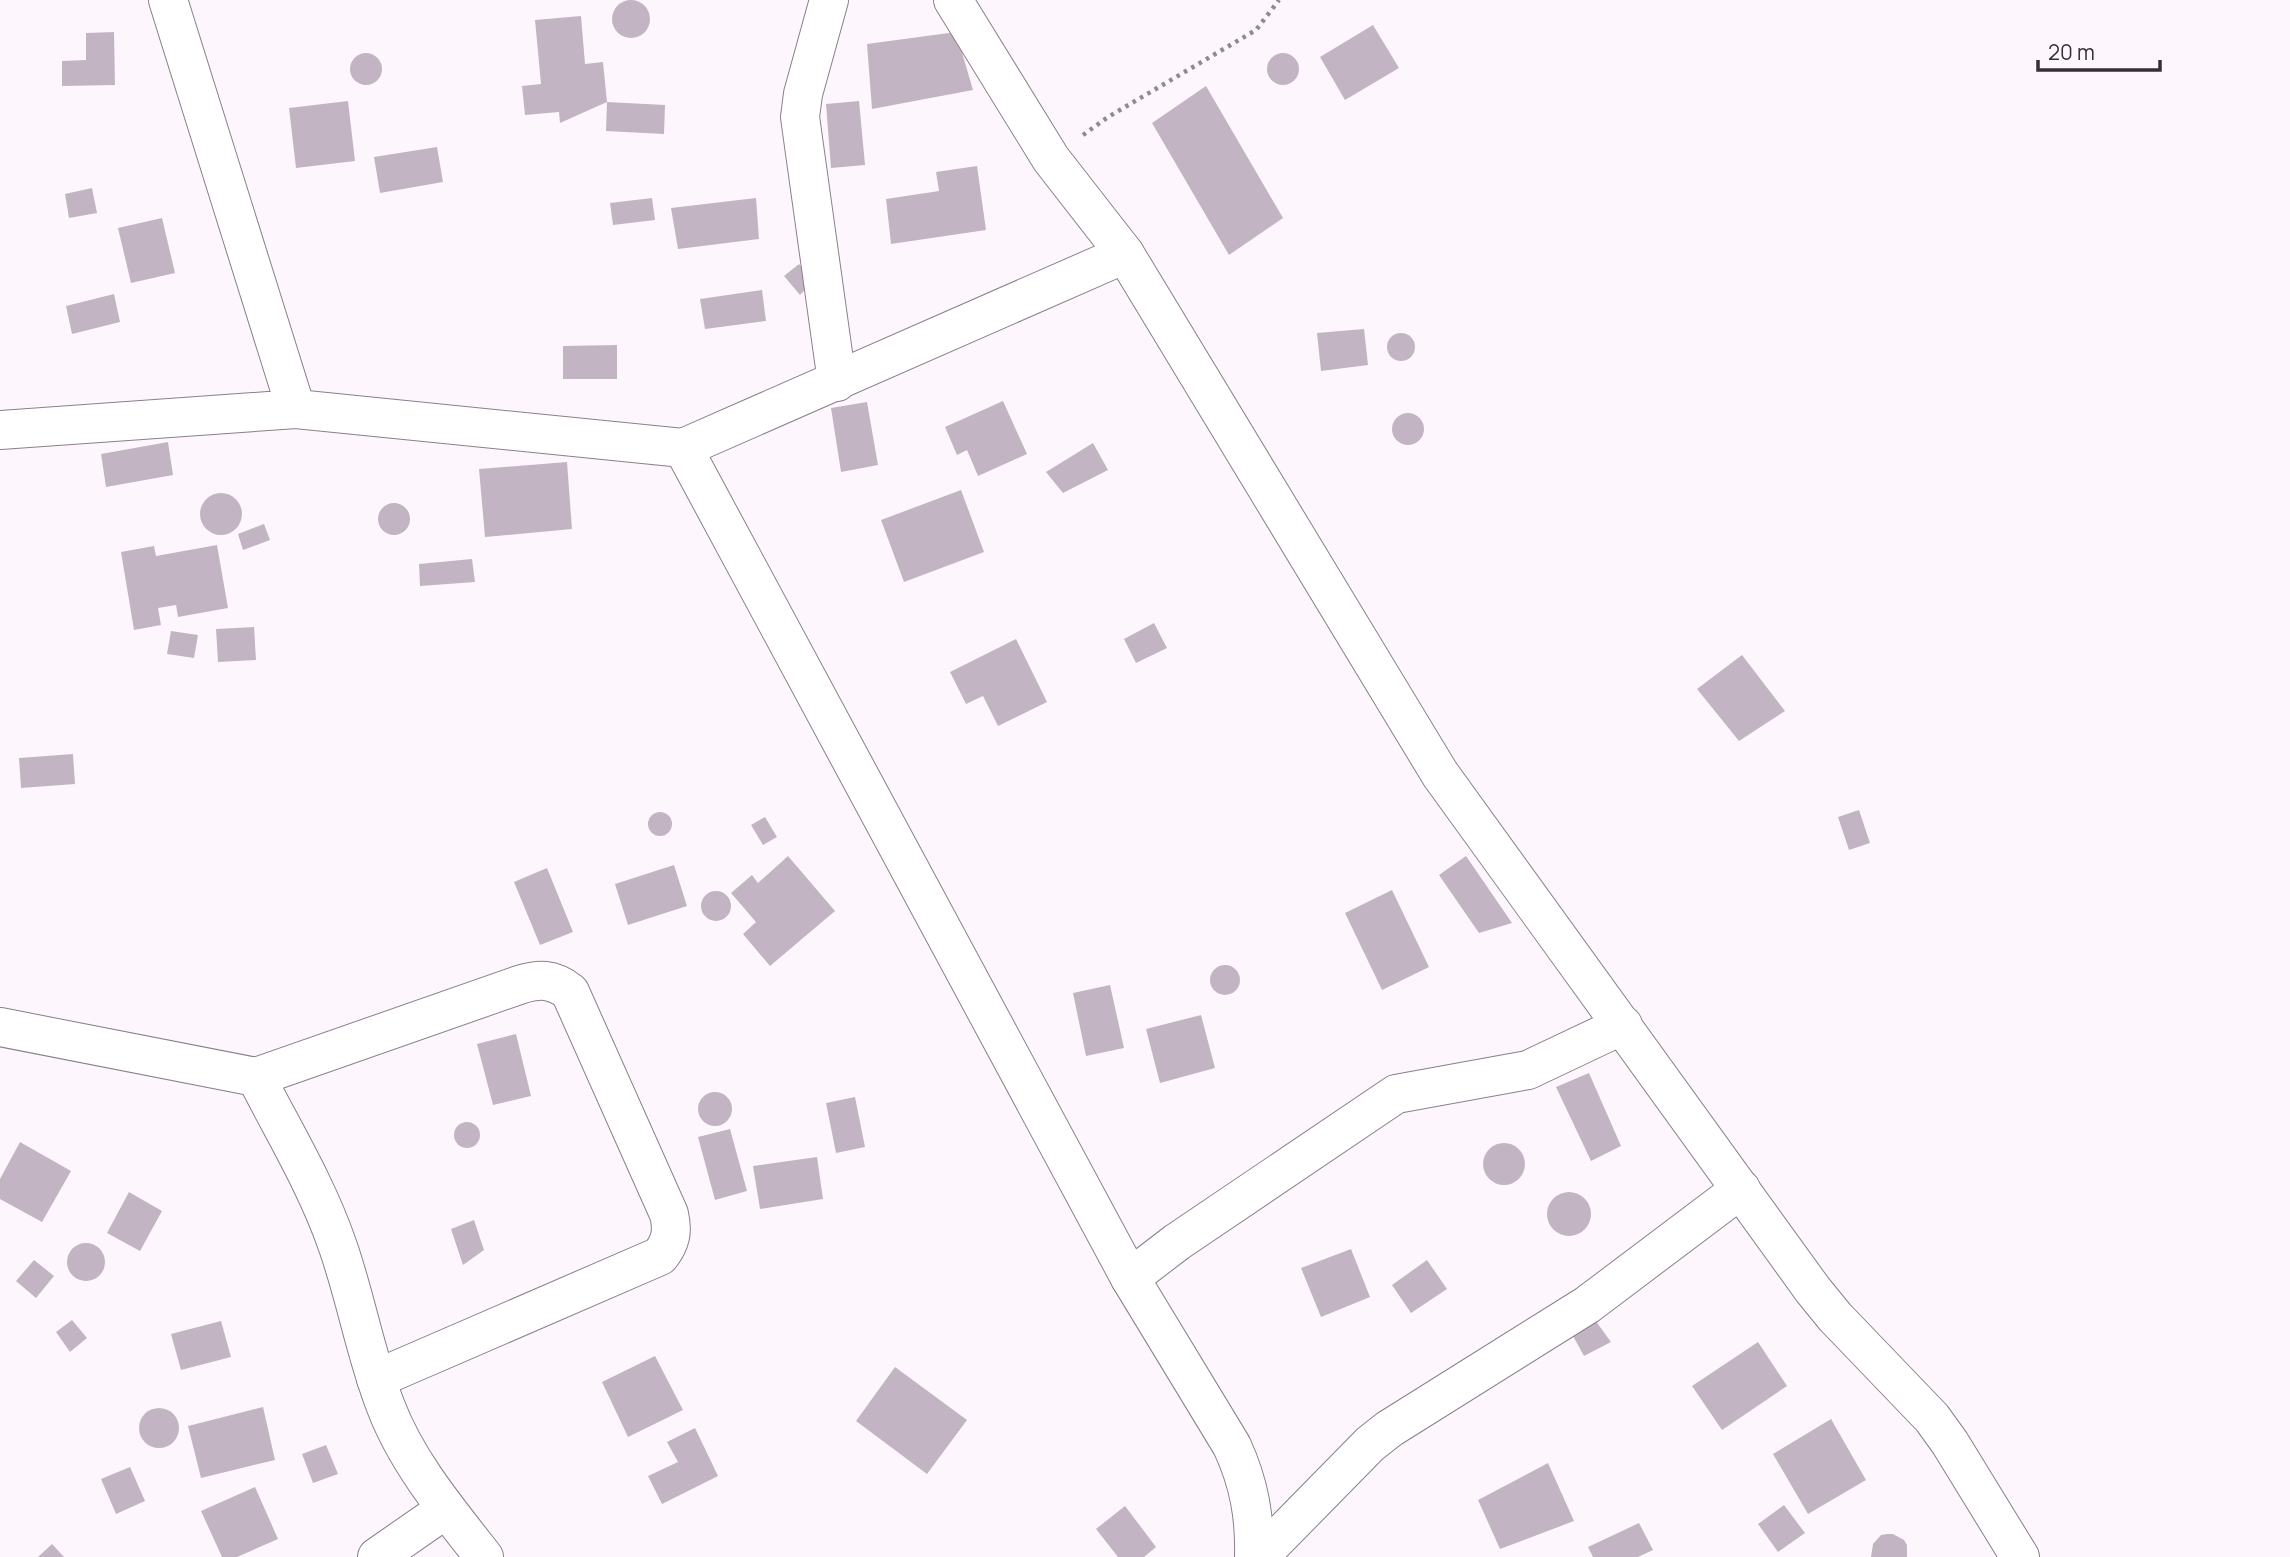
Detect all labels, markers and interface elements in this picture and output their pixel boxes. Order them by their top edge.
scale bar [2038,28,2160,72]
text: 20 m [2048,38,2095,66]

